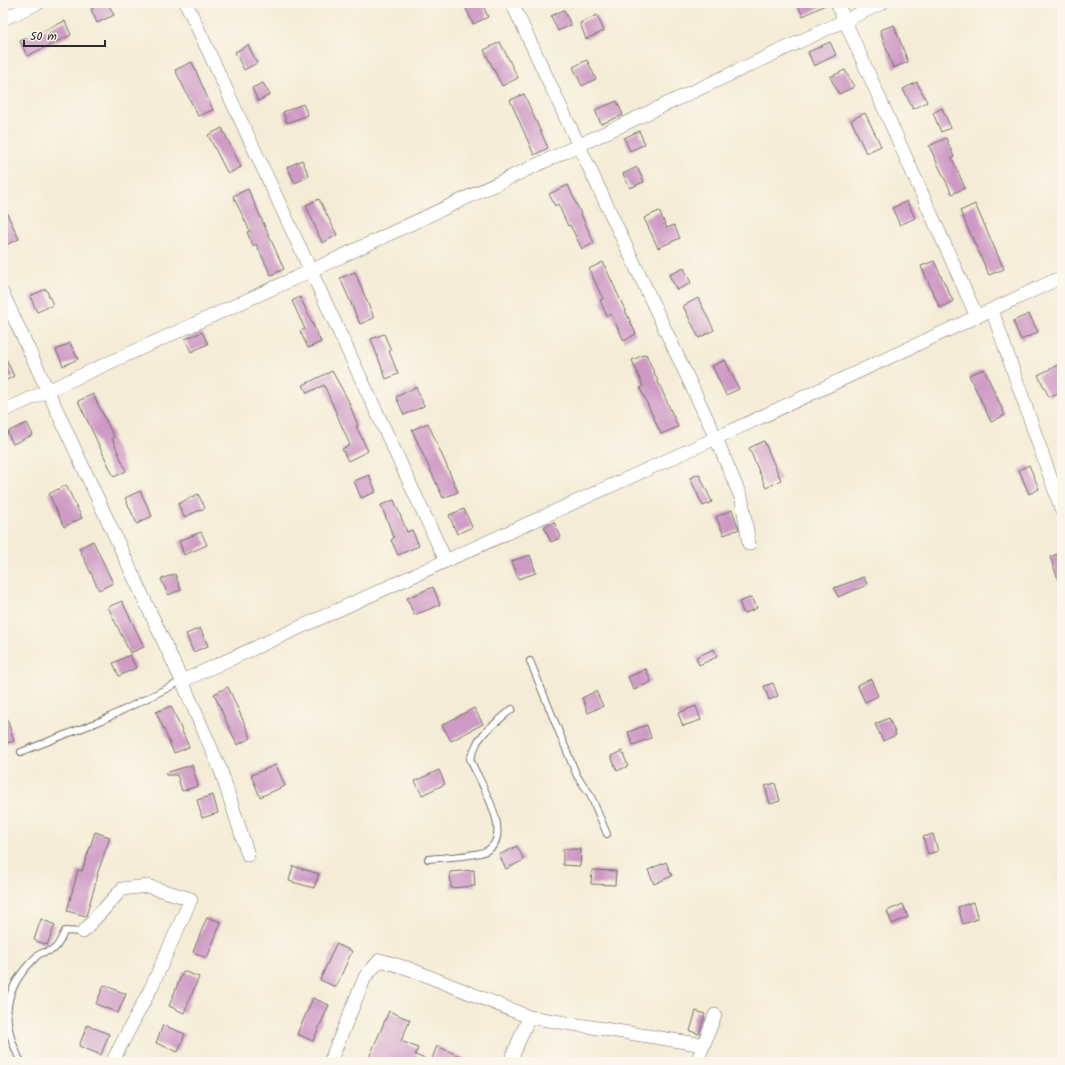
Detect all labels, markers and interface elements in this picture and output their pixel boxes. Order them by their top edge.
scale bar [24,22,105,48]
text: 50 m [30,27,57,46]

